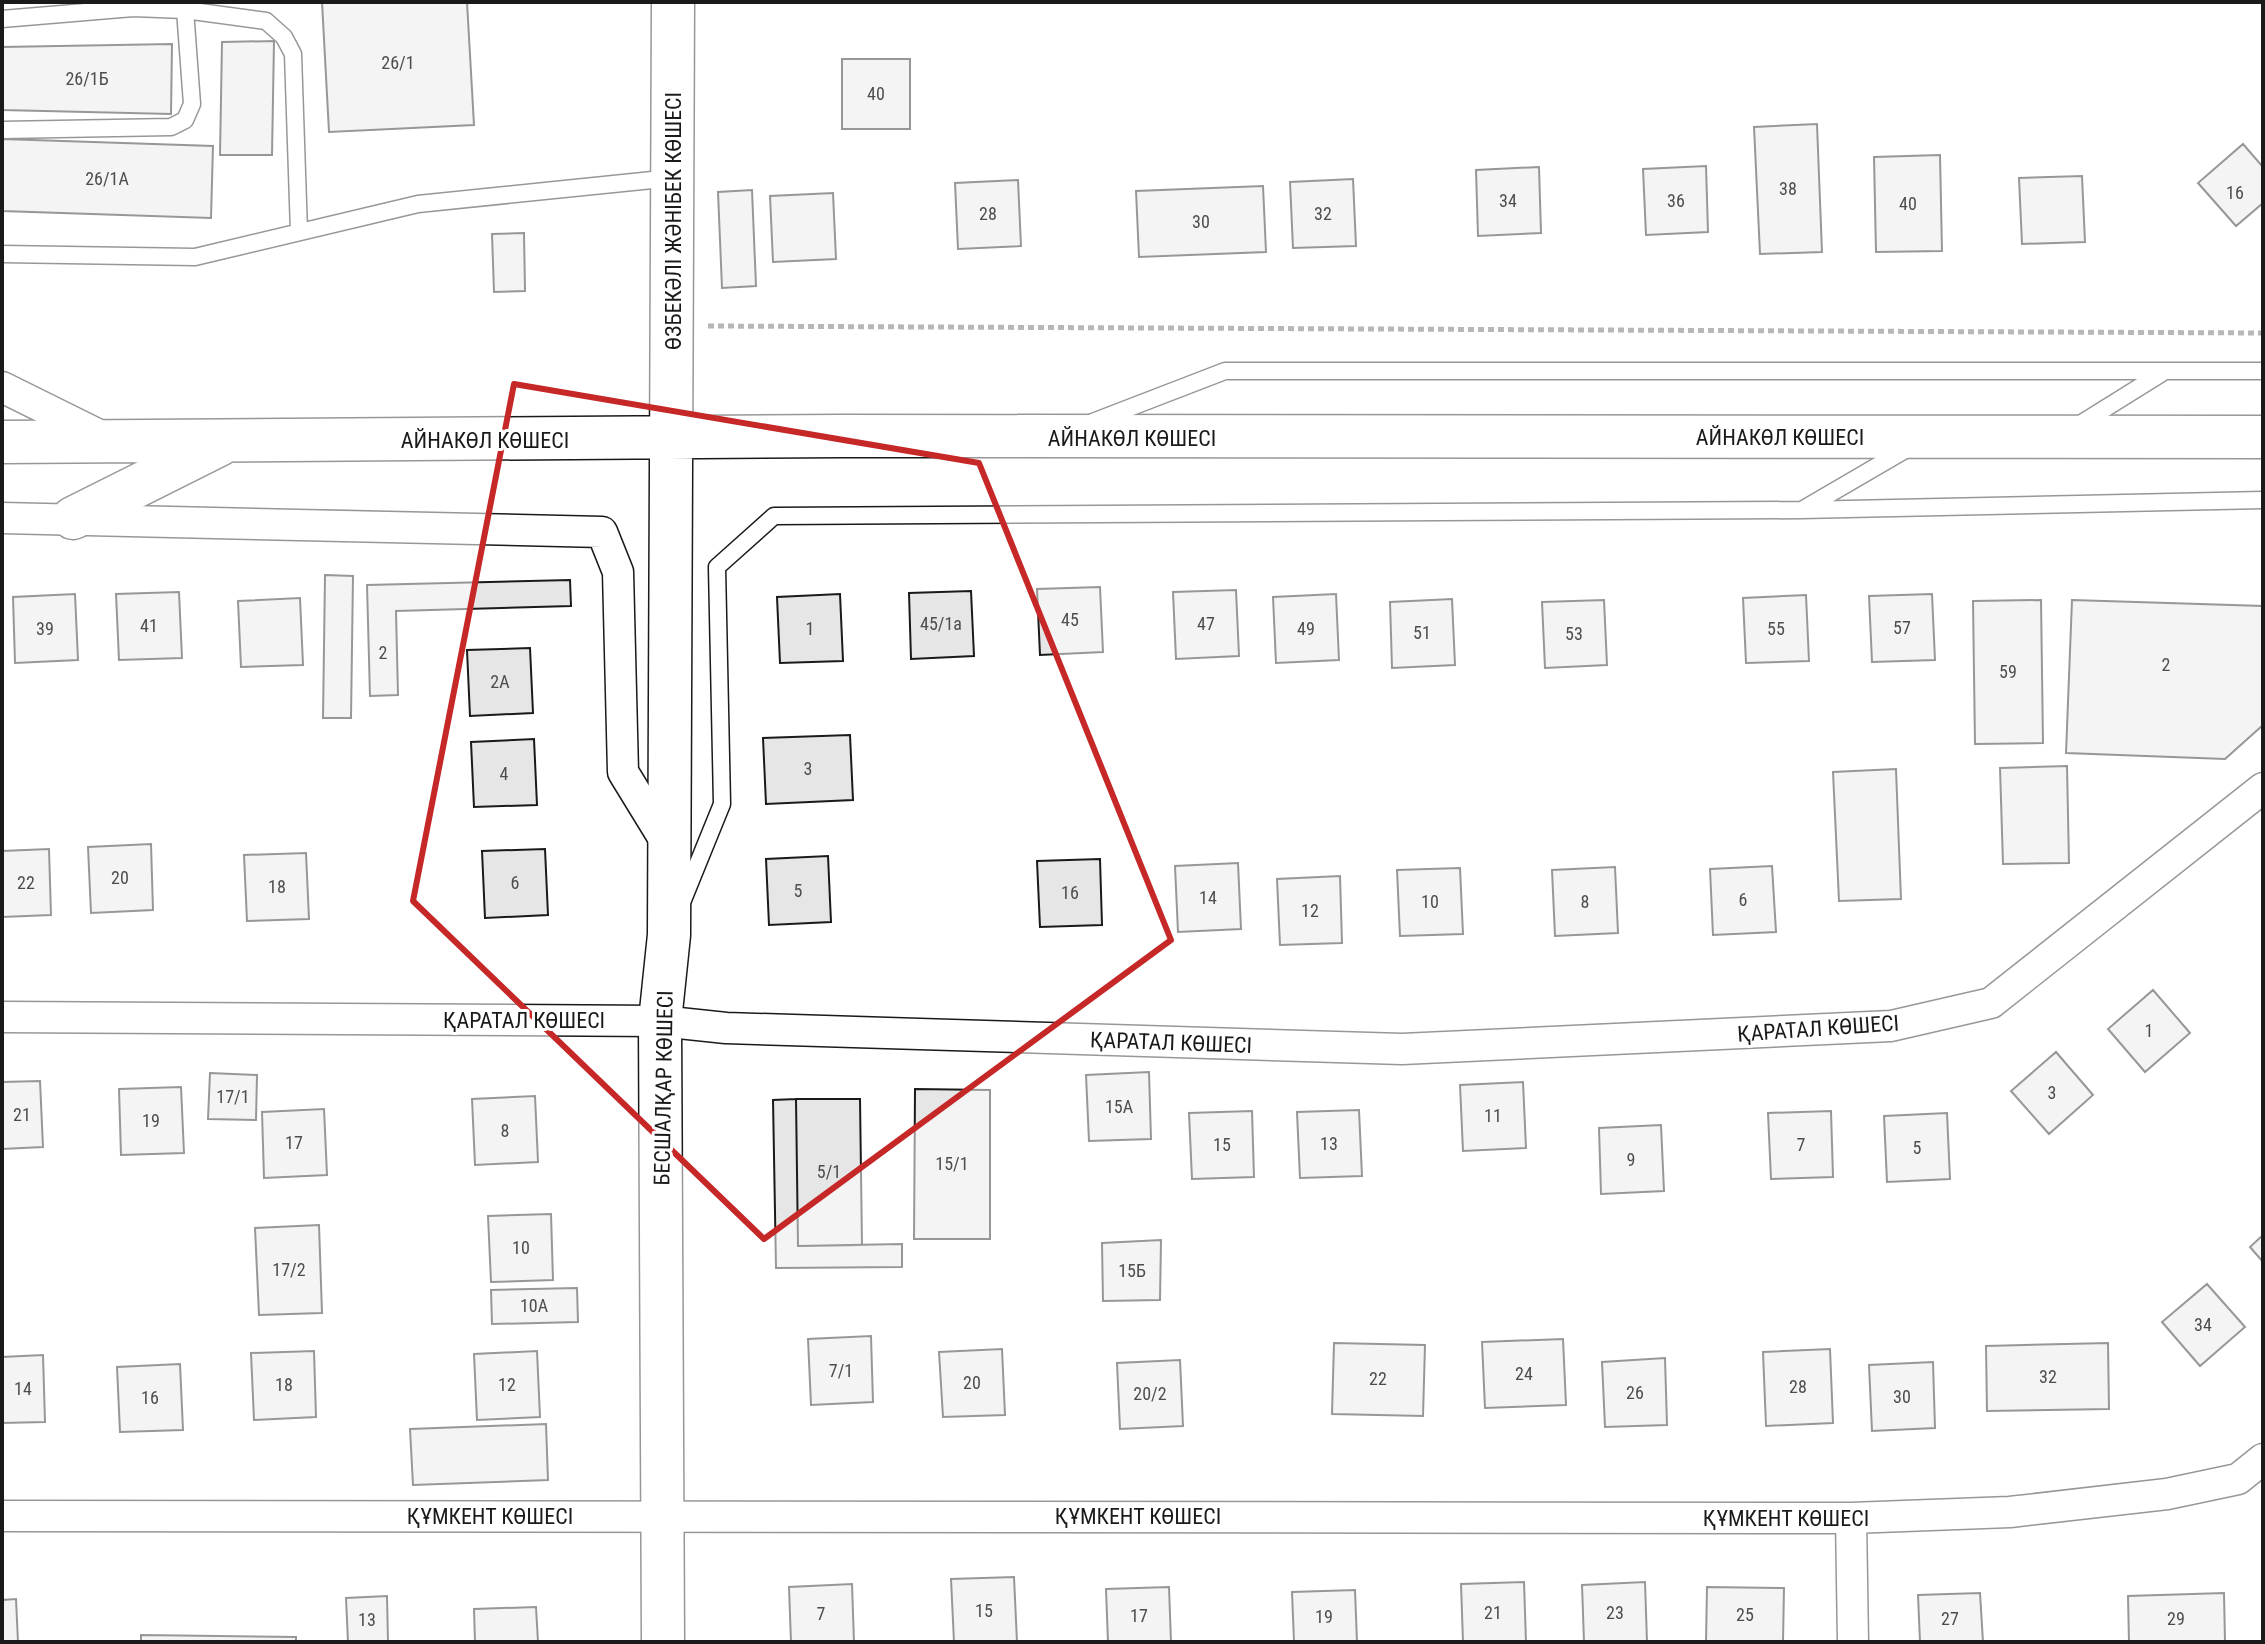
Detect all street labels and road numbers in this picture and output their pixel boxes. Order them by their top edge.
street label: ӨЗБЕКӘЛІ ЖӘНІБЕК КӨШЕСІ [661,92,686,350]
street label: АЙНАКӨЛ КӨШЕСІ [1696,425,1864,450]
street label: АЙНАКӨЛ КӨШЕСІ [1048,426,1216,451]
street label: АЙНАКӨЛ КӨШЕСІ [401,428,569,453]
street label: БЕСШАЛҚАР КӨШЕСІ [649,990,678,1186]
street label: ҚАРАТАЛ КӨШЕСІ [443,1008,605,1033]
street label: ҚАРАТАЛ КӨШЕСІ [1736,1010,1900,1047]
street label: ҚАРАТАЛ КӨШЕСІ [1089,1027,1252,1058]
street label: ҚҰМКЕНТ КӨШЕСІ [407,1504,573,1529]
street label: ҚҰМКЕНТ КӨШЕСІ [1055,1504,1221,1529]
street label: ҚҰМКЕНТ КӨШЕСІ [1703,1506,1869,1531]

